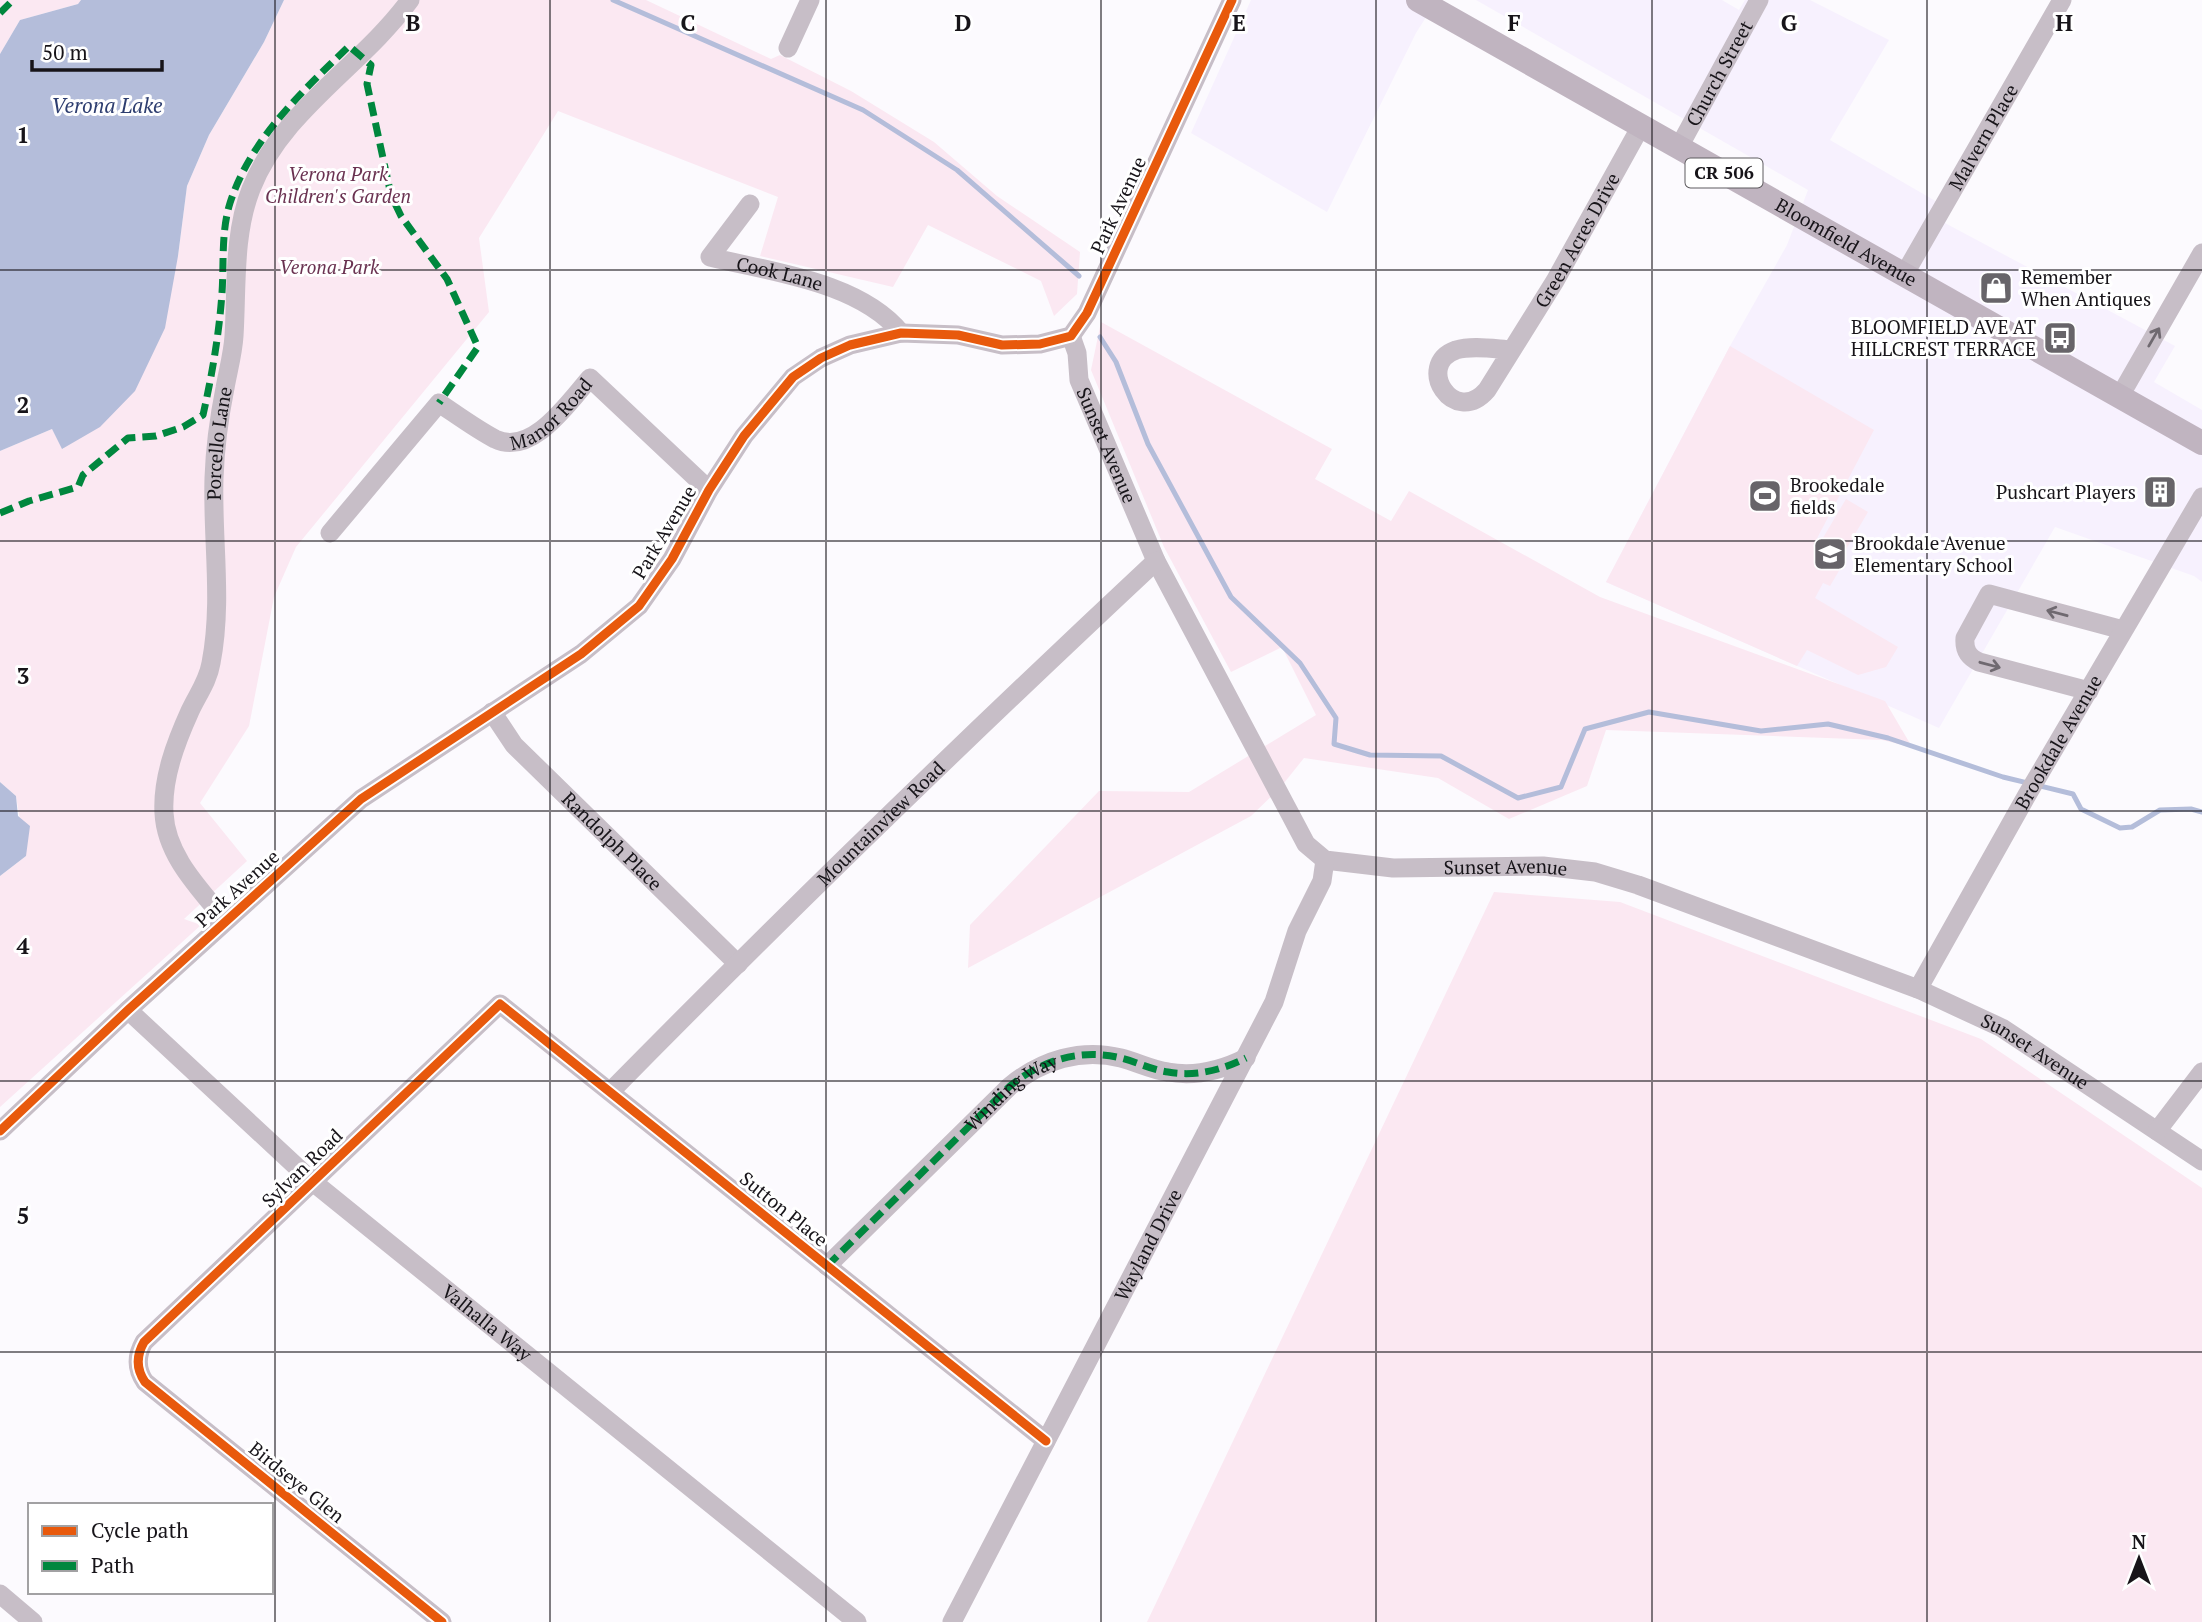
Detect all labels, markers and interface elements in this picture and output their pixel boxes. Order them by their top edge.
text: B [406,7,421,38]
text: C [681,7,696,38]
text: D [955,7,972,38]
text: E [1232,7,1246,38]
text: F [1507,7,1521,38]
text: G [1781,7,1798,38]
text: H [2055,7,2073,38]
street label: Church Street [1680,16,1758,130]
scale bar [32,28,161,72]
text: 50 m [42,38,88,66]
street label: Malvern Place [1942,79,2023,195]
water label: Verona Lake [51,91,163,119]
text: 1 [17,119,30,150]
street label: Park Avenue [1084,152,1151,257]
road number: CR 506 [1686,158,1762,188]
park label: Verona Park Children's Garden [265,161,411,208]
street label: Green Acres Drive [1529,168,1625,312]
street label: Bloomfield Avenue [1771,192,1922,291]
street label: Cook Lane [734,250,826,296]
park label: Verona Park [279,254,380,279]
place label: Remember When Antiques [2021,264,2151,311]
shop icon: Remember When Antiques [1977,269,2015,307]
place label: BLOOMFIELD AVE AT HILLCREST TERRACE [1851,314,2036,361]
bus stop icon: BLOOMFIELD AVE AT HILLCREST TERRACE [2041,319,2079,357]
one-way arrow [2147,328,2161,348]
street label: Manor Road [507,372,598,455]
street label: Sunset Avenue [1071,383,1143,507]
street label: Porcello Lane [201,384,237,500]
text: 2 [17,389,30,420]
place label: Brookedale fields [1790,472,1885,519]
building icon: Pushcart Players [2141,473,2179,511]
sports icon: Brookedale fields [1746,477,1784,515]
place label: Pushcart Players [1996,479,2136,504]
street label: Park Avenue [626,481,701,583]
place label: Brookdale Avenue Elementary School [1854,530,2013,577]
school or university icon: Brookdale Avenue Elementary School [1811,535,1849,573]
one-way arrow [2046,605,2068,618]
one-way arrow [1978,659,2001,672]
text: 3 [17,660,30,691]
street label: Brookdale Avenue [2009,670,2107,813]
street label: Mountainview Road [811,755,950,891]
street label: Randolph Place [557,786,668,895]
street label: Park Avenue [189,843,284,932]
street label: Sunset Avenue [1444,853,1569,881]
text: 4 [17,930,30,961]
street label: Sunset Avenue [1977,1007,2094,1094]
street label: Winding Way [959,1048,1061,1136]
street label: Sylvan Road [256,1123,348,1212]
street label: Sutton Place [735,1165,833,1252]
street label: Wayland Drive [1108,1184,1187,1305]
text: 5 [17,1200,30,1231]
street label: Valhalla Way [437,1278,538,1366]
street label: Birdseye Glen [244,1435,350,1528]
legend [28,1503,273,1594]
text: Cycle path [91,1516,189,1544]
north arrow [2104,1524,2174,1594]
text: N [2132,1529,2147,1554]
text: Path [91,1551,134,1579]

